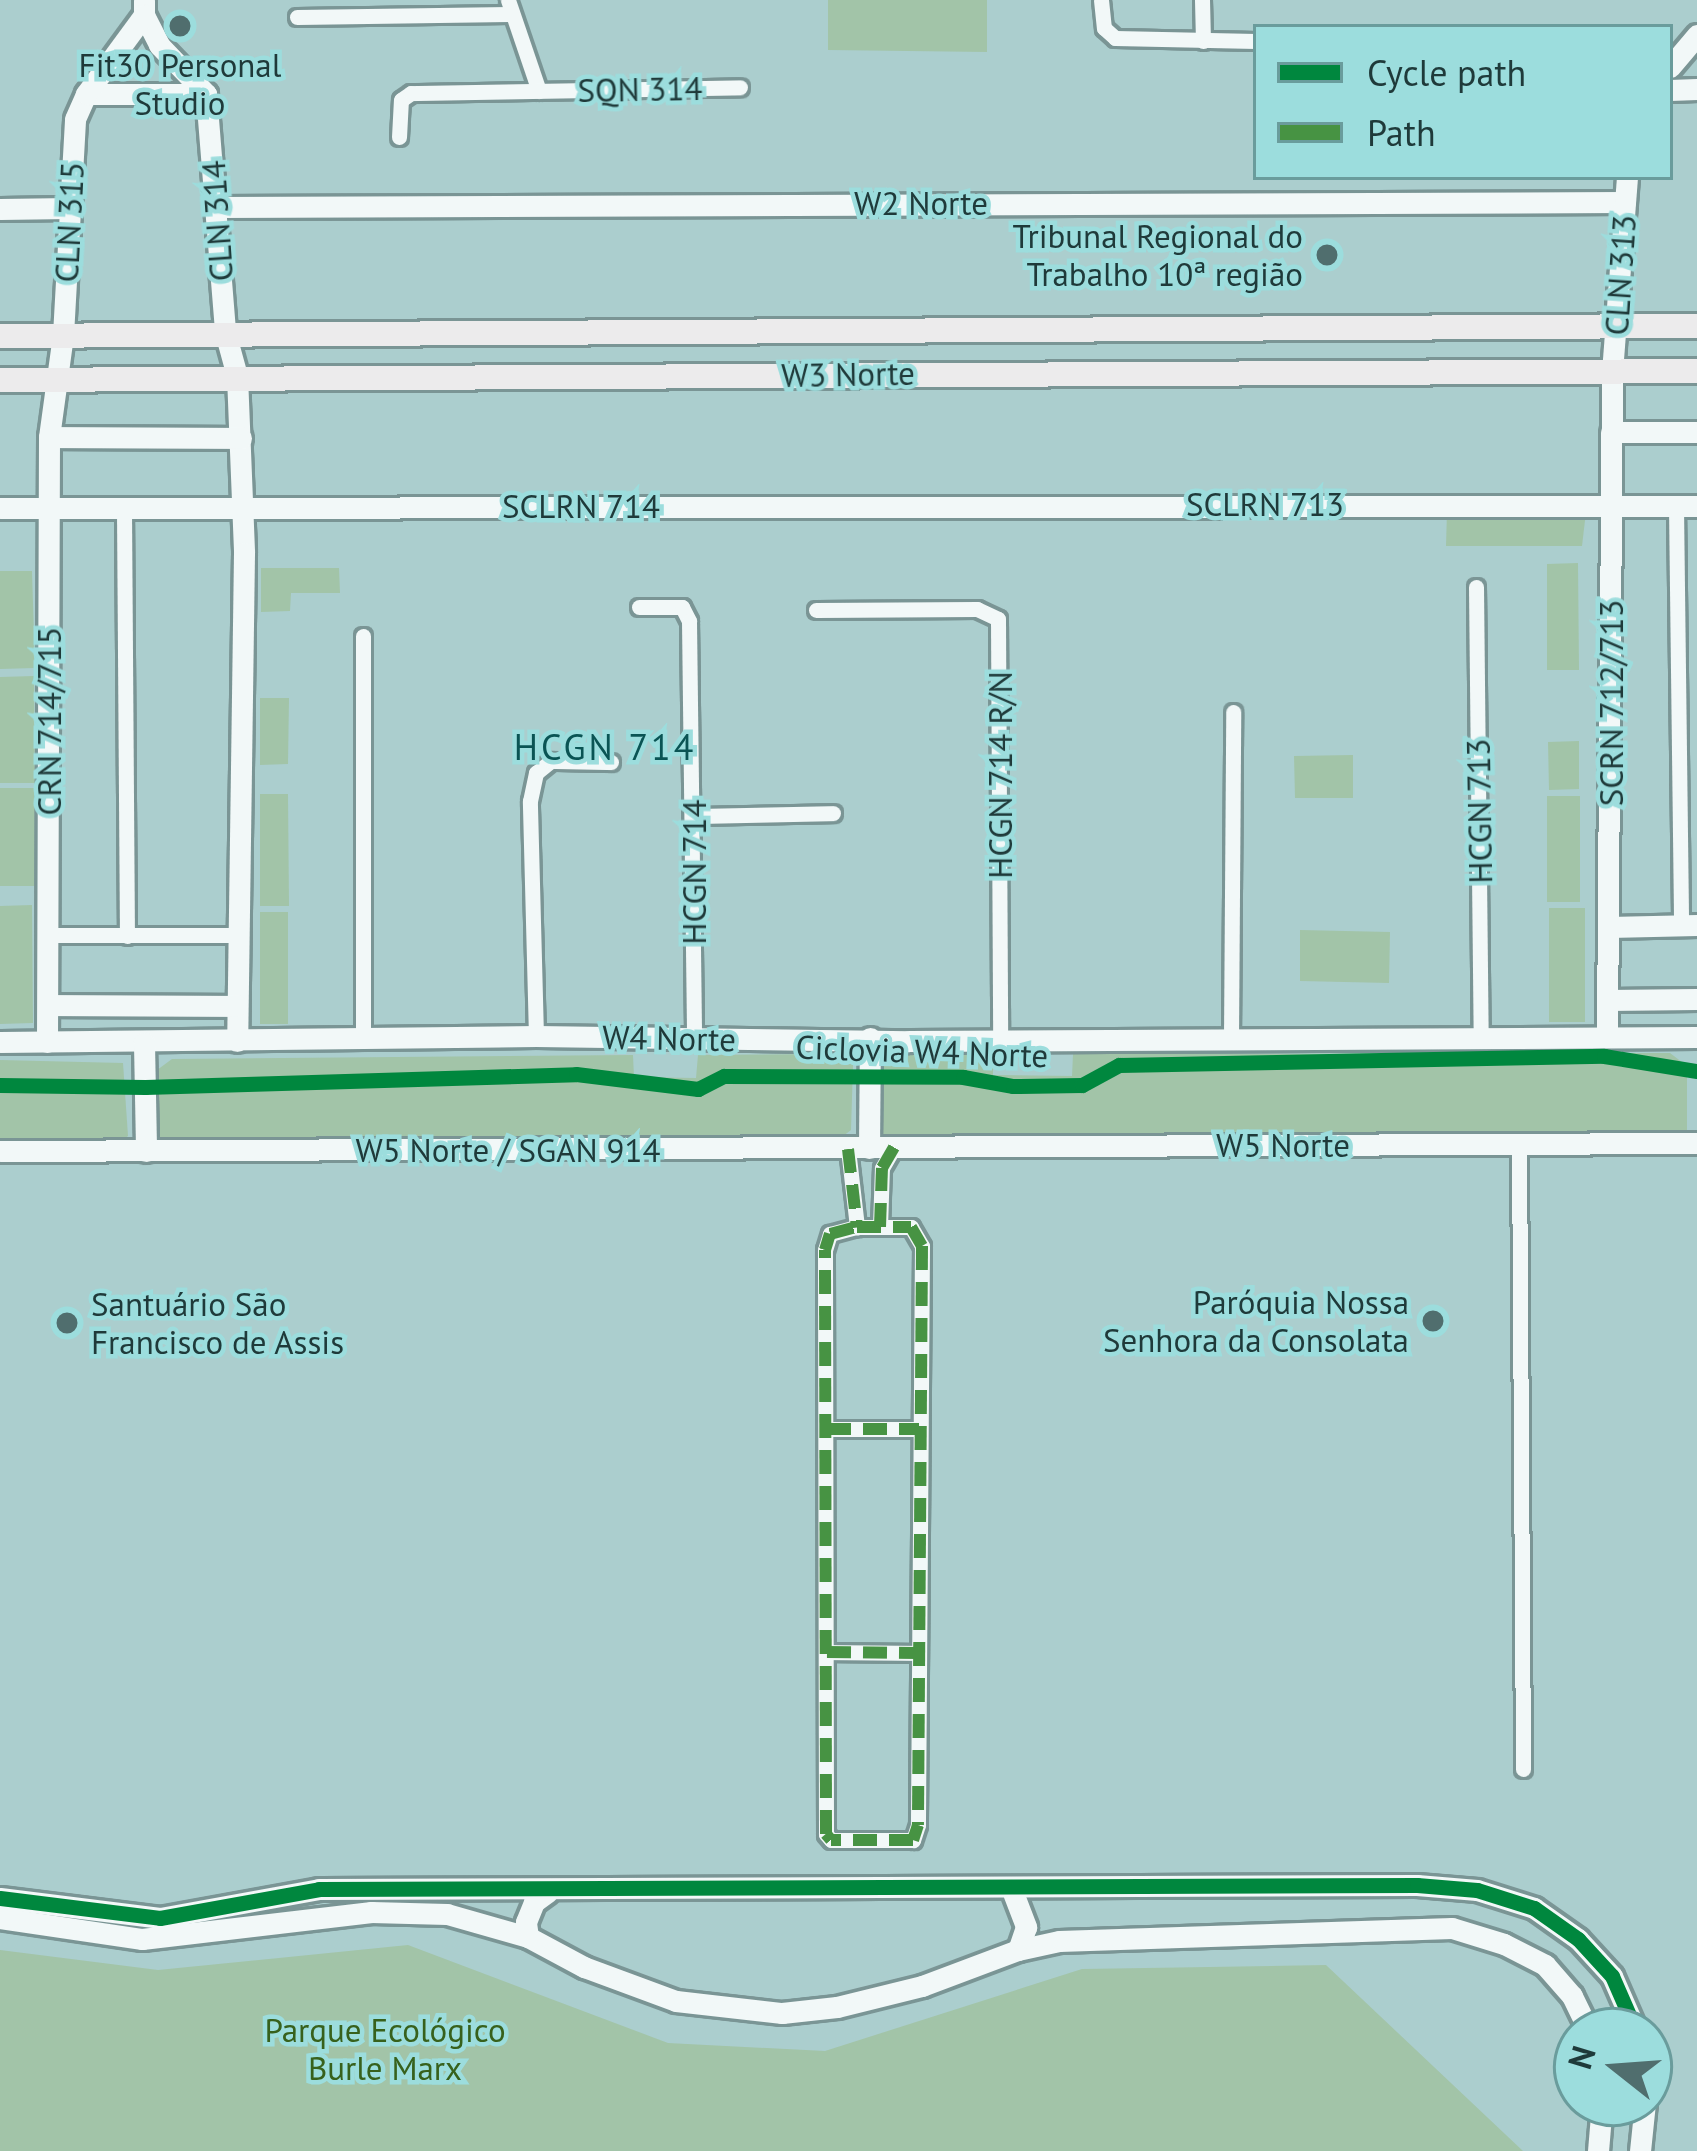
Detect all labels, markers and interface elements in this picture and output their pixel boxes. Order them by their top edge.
marker: Fit30 Personal Studio [167,13,193,39]
legend [1253,24,1673,180]
place label: Fit30 Personal Studio [79,45,281,123]
text: Cycle path [1367,49,1526,96]
street label: SQN 314 [577,68,703,110]
text: Path [1367,109,1436,156]
street label: CLN 314 [193,159,241,283]
street label: CLN 315 [46,161,92,283]
street label: W2 Norte [854,183,988,223]
street label: CLN 313 [1596,213,1644,337]
place label: Tribunal Regional do Trabalho 10ª região [1013,216,1303,294]
marker: Tribunal Regional do Trabalho 10ª região [1314,242,1340,268]
street label: W3 Norte [781,353,915,395]
street label: SCLRN 713 [1186,484,1344,524]
street label: SCLRN 714 [502,486,660,526]
street label: SCRN 712/713 [1591,600,1631,806]
street label: CRN 714/715 [29,626,69,816]
street label: HCGN 714 R/N [980,671,1020,879]
district label: HCGN 714 [514,725,696,769]
street label: HCGN 713 [1458,738,1500,884]
street label: HCGN 714 [674,799,714,945]
street label: W4 Norte [602,1017,736,1059]
street label: Ciclovia W4 Norte [795,1027,1049,1075]
street label: W5 Norte [1216,1125,1350,1165]
street label: W5 Norte / SGAN 914 [355,1130,661,1170]
place label: Paróquia Nossa Senhora da Consolata [1103,1282,1409,1360]
place label: Santuário São Francisco de Assis [91,1284,345,1362]
marker: Paróquia Nossa Senhora da Consolata [1420,1308,1446,1334]
marker: Santuário São Francisco de Assis [54,1310,80,1336]
north arrow [1553,2007,1673,2127]
park label: Parque Ecológico Burle Marx [264,2010,506,2088]
text: N [1557,2041,1605,2074]

